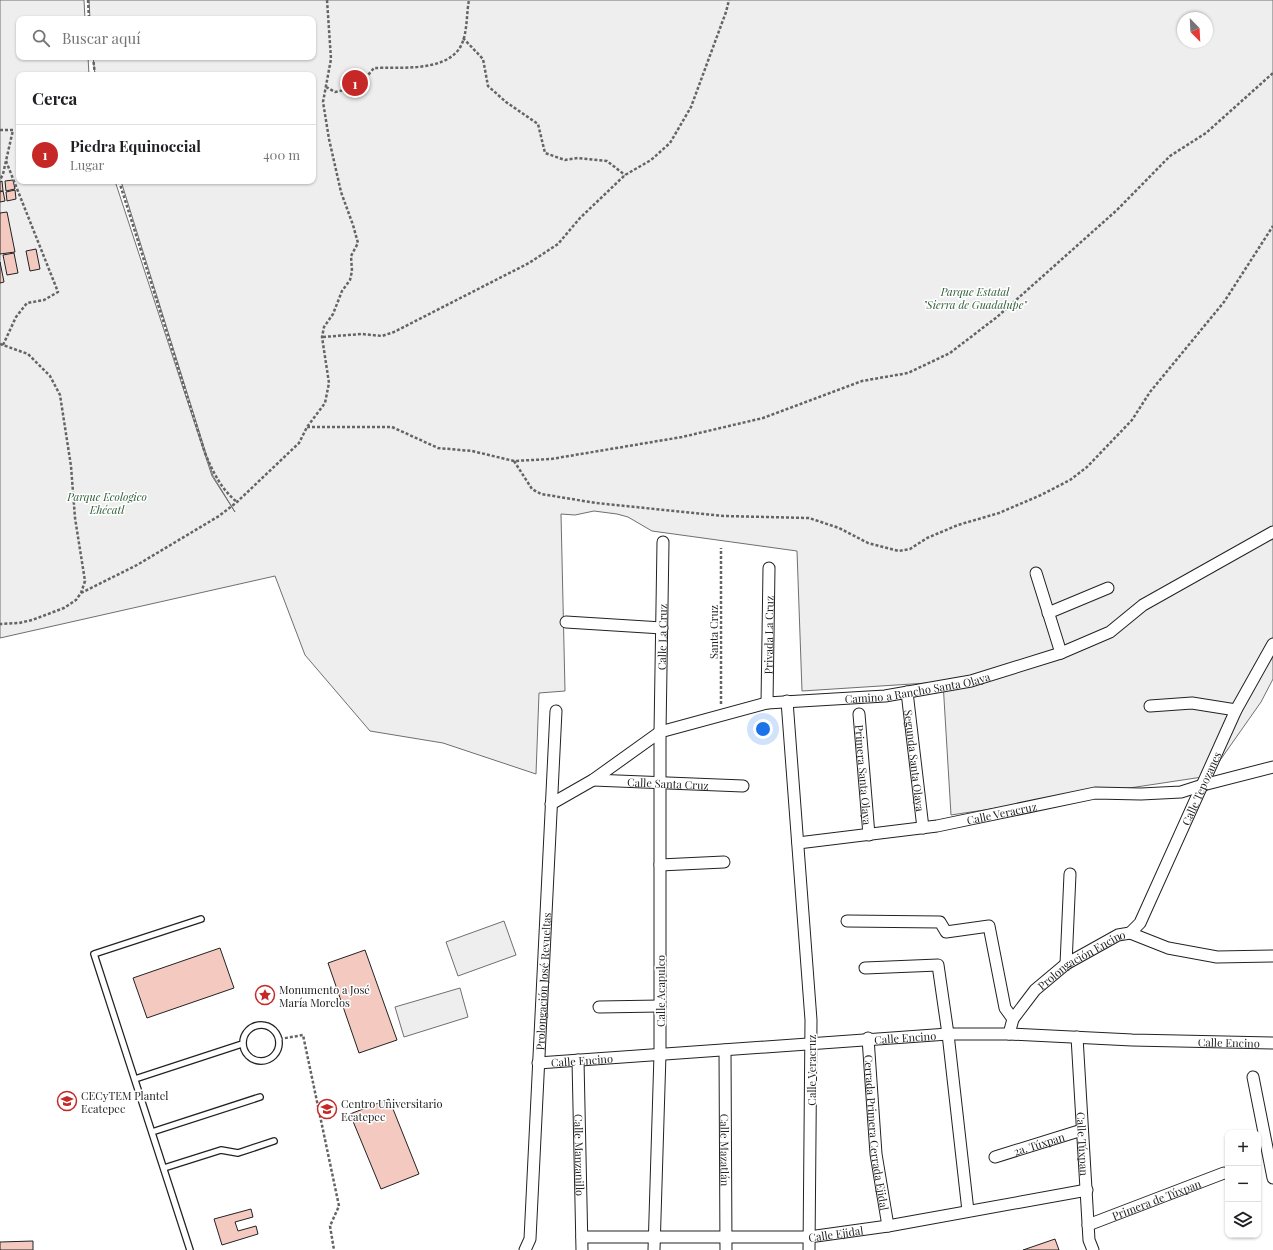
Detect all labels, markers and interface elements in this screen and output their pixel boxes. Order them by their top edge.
north arrow [1177,12,1213,48]
search box [16,16,316,60]
icon: search [30,27,52,49]
text: Buscar aquí [62,28,141,48]
pin: 1 [342,68,368,98]
text: Cerca [32,87,77,109]
text: Piedra Equinoccial [70,136,201,156]
text: 1 [43,146,47,163]
text: 400 m [263,146,300,163]
text: Lugar [70,156,104,173]
park label: Parque Estatal "Sierra de Guadalupe" [923,284,1027,312]
park label: Parque Ecologico Ehécatl [66,489,147,517]
street label: Privada La Cruz [760,596,776,674]
street label: Calle La Cruz [653,604,670,670]
street label: Santa Cruz [706,605,721,659]
street label: Camino a Rancho Santa Olaya [844,668,992,706]
street label: Segunda Santa Olaya [902,709,929,813]
your location [753,719,773,739]
street label: Primera Santa Olaya [852,724,876,826]
street label: Calle Tepozanes [1178,749,1224,828]
street label: Calle Santa Cruz [627,774,709,792]
street label: Calle Veracruz [965,798,1038,827]
street label: Prolongación José Revueltas [532,912,554,1051]
street label: Prolongación Encino [1034,926,1126,993]
street label: Calle Acapulco [653,955,668,1027]
place label: Monumento a José María Morelos [279,982,370,1010]
place icon: Monumento a José María Morelos [254,984,276,1006]
street label: Calle Encino [874,1027,937,1047]
street label: Calle Veracruz [804,1034,819,1106]
street label: Calle Encino [1198,1034,1260,1050]
street label: Calle Encino [550,1050,613,1070]
street label: Cerrada Primera Cerrada Ejidal [862,1054,893,1212]
place label: CECyTEM Plantel Ecatepec [81,1088,168,1116]
school or university icon: CECyTEM Plantel Ecatepec [56,1090,78,1112]
place label: Centro Universitario Ecatepec [341,1096,443,1124]
school or university icon: Centro Universitario Ecatepec [316,1098,338,1120]
street label: Calle Túxpan [1074,1111,1093,1177]
street label: Calle Manzanillo [572,1114,588,1196]
street label: Calle Mazatlán [718,1114,733,1187]
street label: 2a. Túxpan [1012,1128,1067,1158]
map controls [1225,1130,1261,1238]
button: + [1225,1130,1261,1166]
button: − [1225,1166,1261,1202]
street label: Primera de Túxpan [1110,1175,1203,1223]
button: layers [1225,1202,1261,1238]
street label: Calle Ejidal [807,1222,864,1245]

